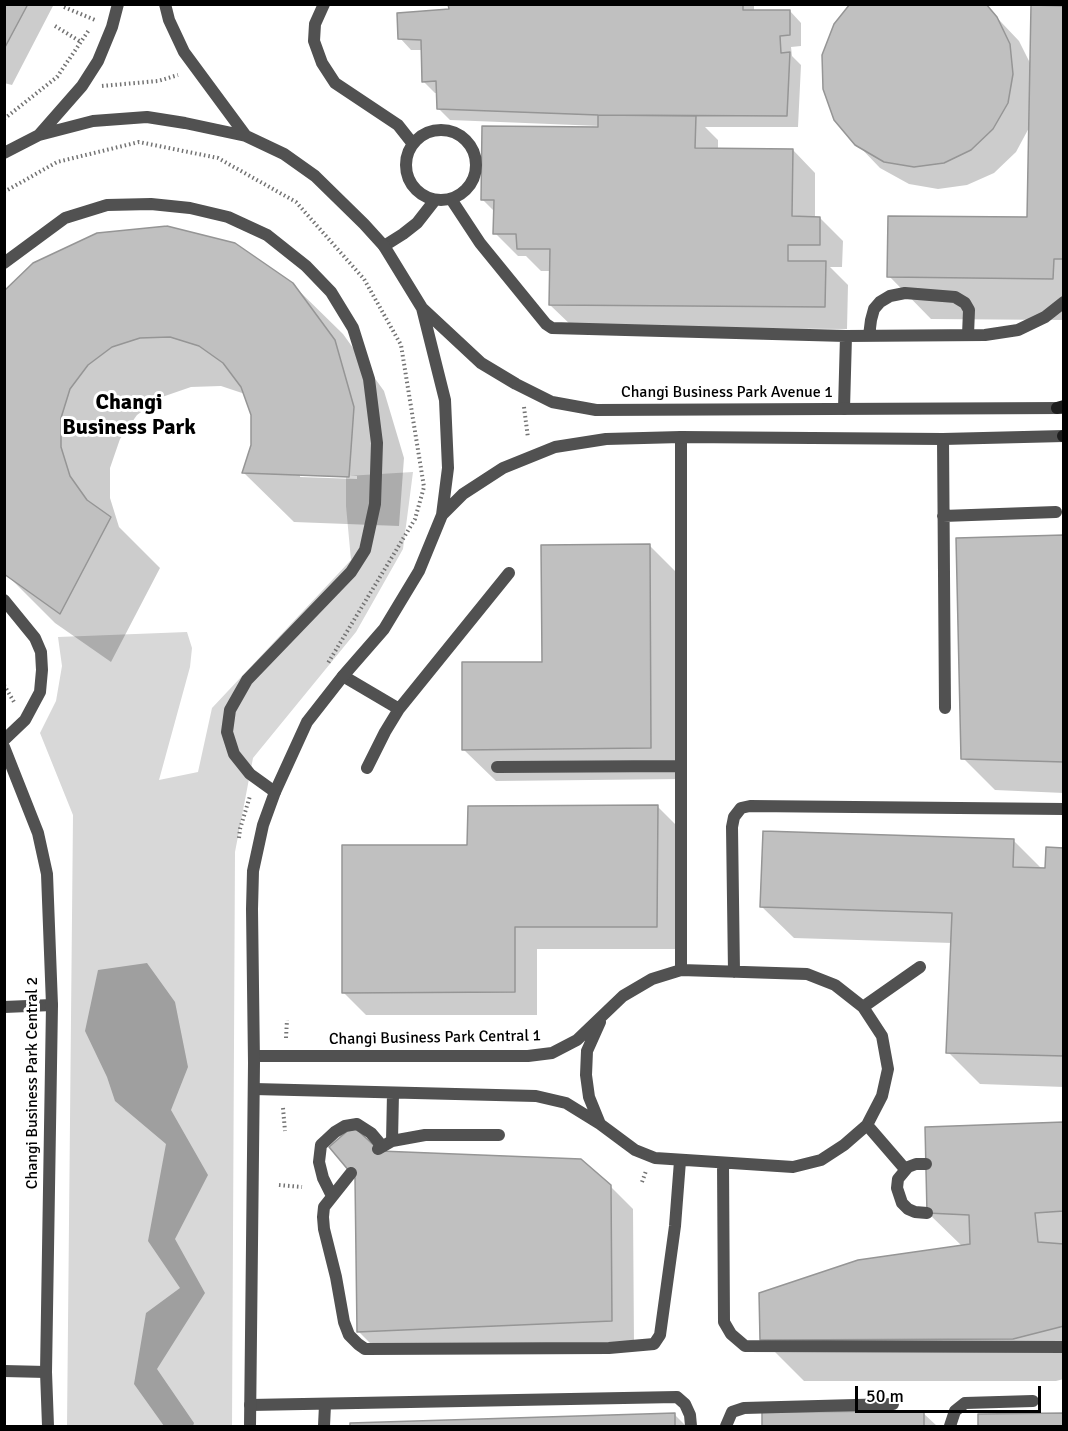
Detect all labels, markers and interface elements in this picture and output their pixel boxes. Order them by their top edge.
street label: Changi Business Park Avenue 1 [621,383,833,403]
district label: Changi Business Park [62,390,196,442]
street label: Changi Business Park Central 2 [23,977,43,1189]
street label: Changi Business Park Central 1 [329,1027,541,1049]
scale bar [858,1374,1044,1412]
text: 50 m [866,1385,904,1407]

